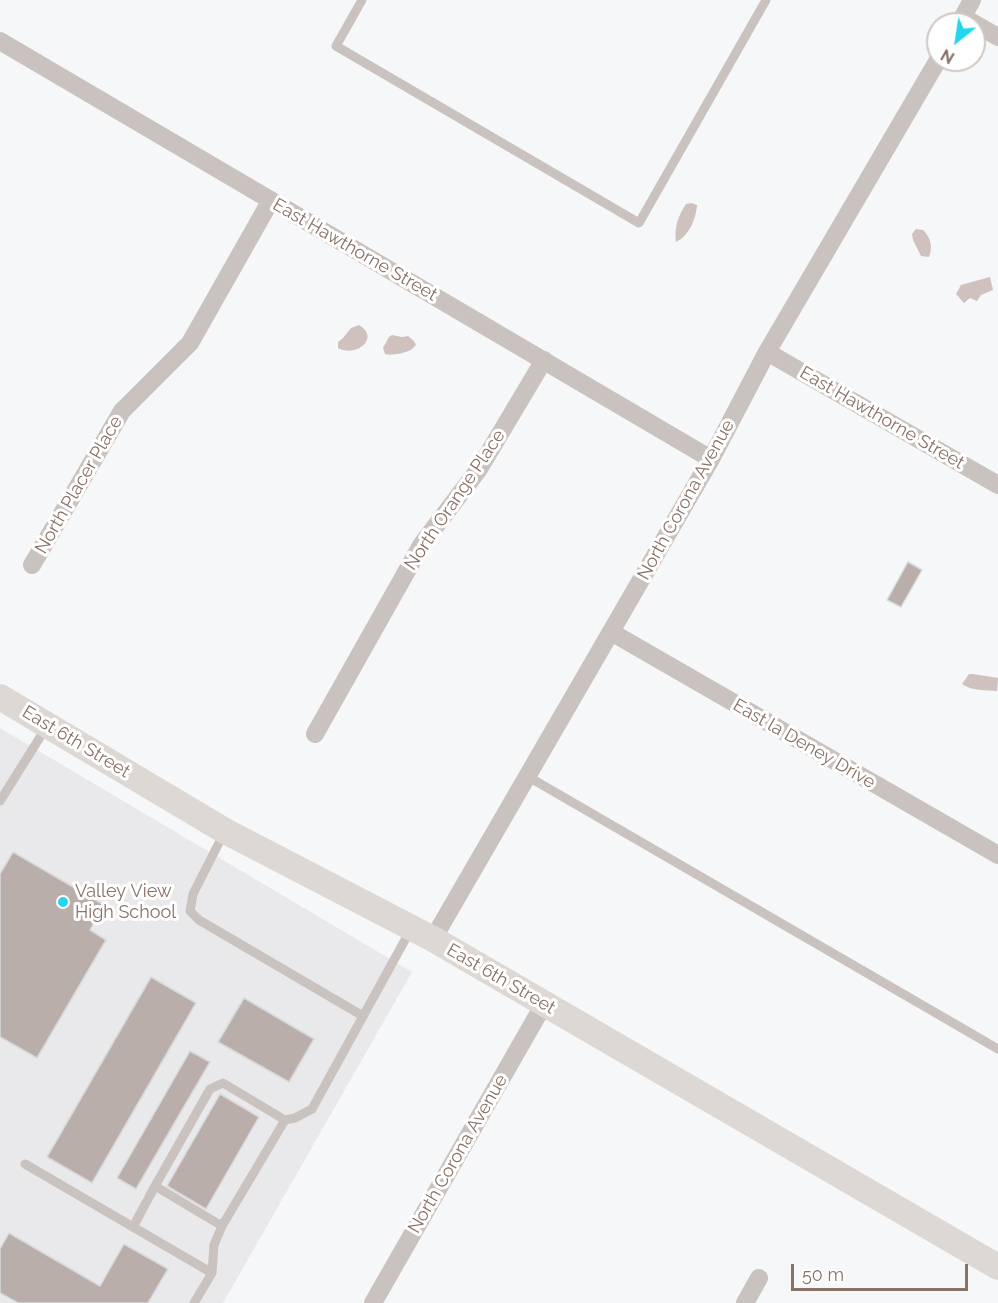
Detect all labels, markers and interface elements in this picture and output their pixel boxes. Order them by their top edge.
north arrow [926,12,986,72]
text: N [938,45,958,68]
street label: East Hawthorne Street [269,194,441,306]
street label: East Hawthorne Street [796,362,968,474]
street label: North Placer Place [31,412,127,558]
street label: North Corona Avenue [633,416,739,584]
street label: North Orange Place [400,426,510,574]
street label: East la Deney Drive [729,694,879,794]
street label: East 6th Street [18,701,134,783]
place label: Valley View High School [75,881,176,924]
marker: Valley View High School [56,895,70,909]
street label: East 6th Street [443,939,559,1019]
street label: North Corona Avenue [404,1071,512,1237]
scale bar [794,1252,971,1290]
text: 50 m [802,1264,844,1285]

